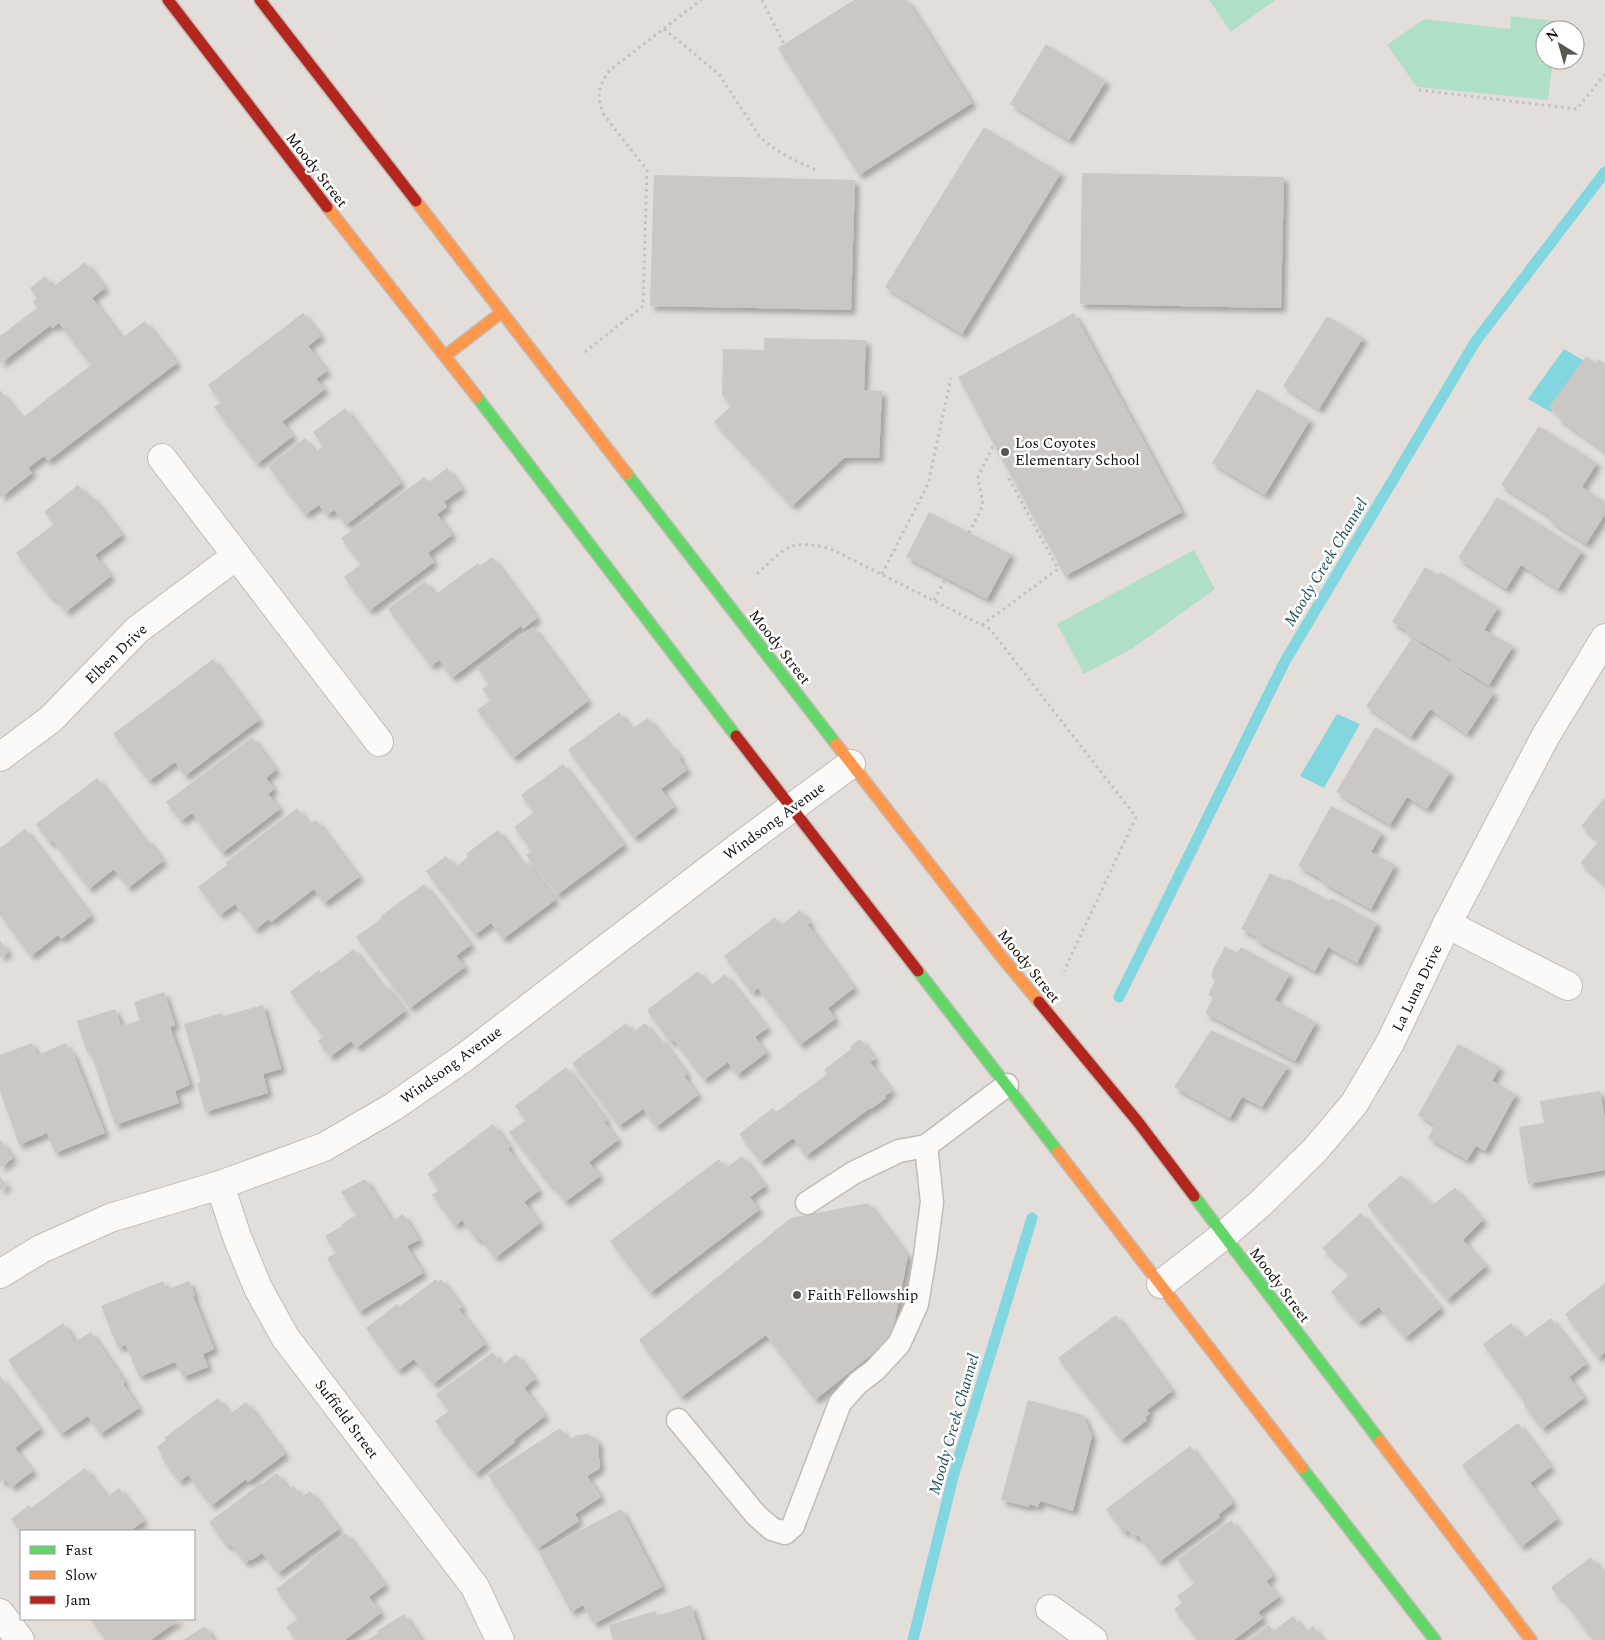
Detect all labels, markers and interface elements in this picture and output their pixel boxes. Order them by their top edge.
north arrow [1535,20,1585,70]
text: N [1542,23,1563,47]
street label: Moody Street [280,128,353,213]
place label: Los Coyotes Elementary School [1015,432,1140,472]
marker: Los Coyotes Elementary School [999,446,1011,458]
water label: Moody Creek Channel [1278,494,1374,631]
street label: Moody Street [743,605,816,690]
street label: Elben Drive [80,619,153,690]
street label: Windsong Avenue [719,777,830,866]
street label: Moody Street [992,924,1066,1008]
street label: La Luna Drive [1386,941,1449,1036]
street label: Windsong Avenue [396,1021,507,1110]
street label: Moody Street [1244,1243,1316,1328]
place label: Faith Fellowship [807,1284,918,1307]
marker: Faith Fellowship [791,1289,803,1301]
water label: Moody Creek Channel [922,1351,986,1498]
street label: Suffield Street [309,1375,384,1464]
legend [20,1530,195,1620]
text: Fast [65,1539,93,1562]
text: Slow [65,1564,97,1587]
text: Jam [65,1589,91,1612]

